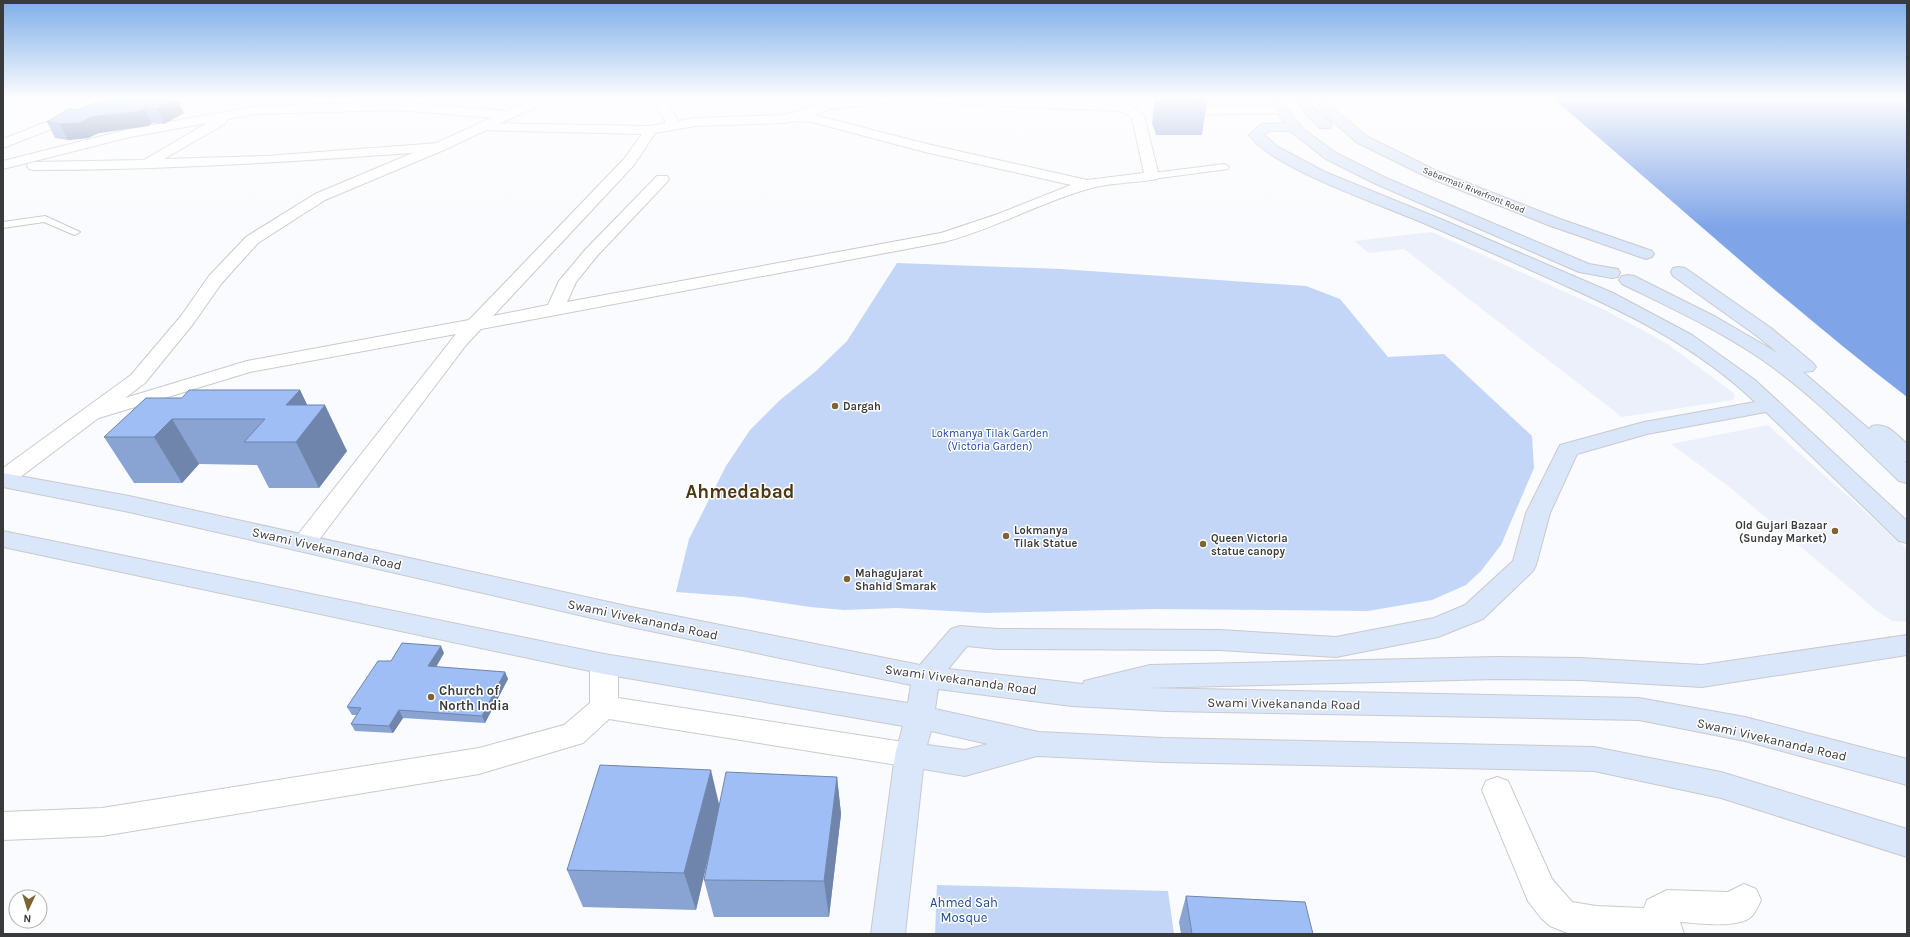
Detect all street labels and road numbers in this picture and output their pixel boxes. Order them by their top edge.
street label: Sabarmati Riverfront Road [1422,165,1526,215]
street label: Swami Vivekananda Road [251,524,403,573]
street label: Swami Vivekananda Road [566,596,719,643]
street label: Swami Vivekananda Road [884,661,1038,698]
street label: Swami Vivekananda Road [1207,695,1361,712]
street label: Swami Vivekananda Road [1696,715,1848,764]

